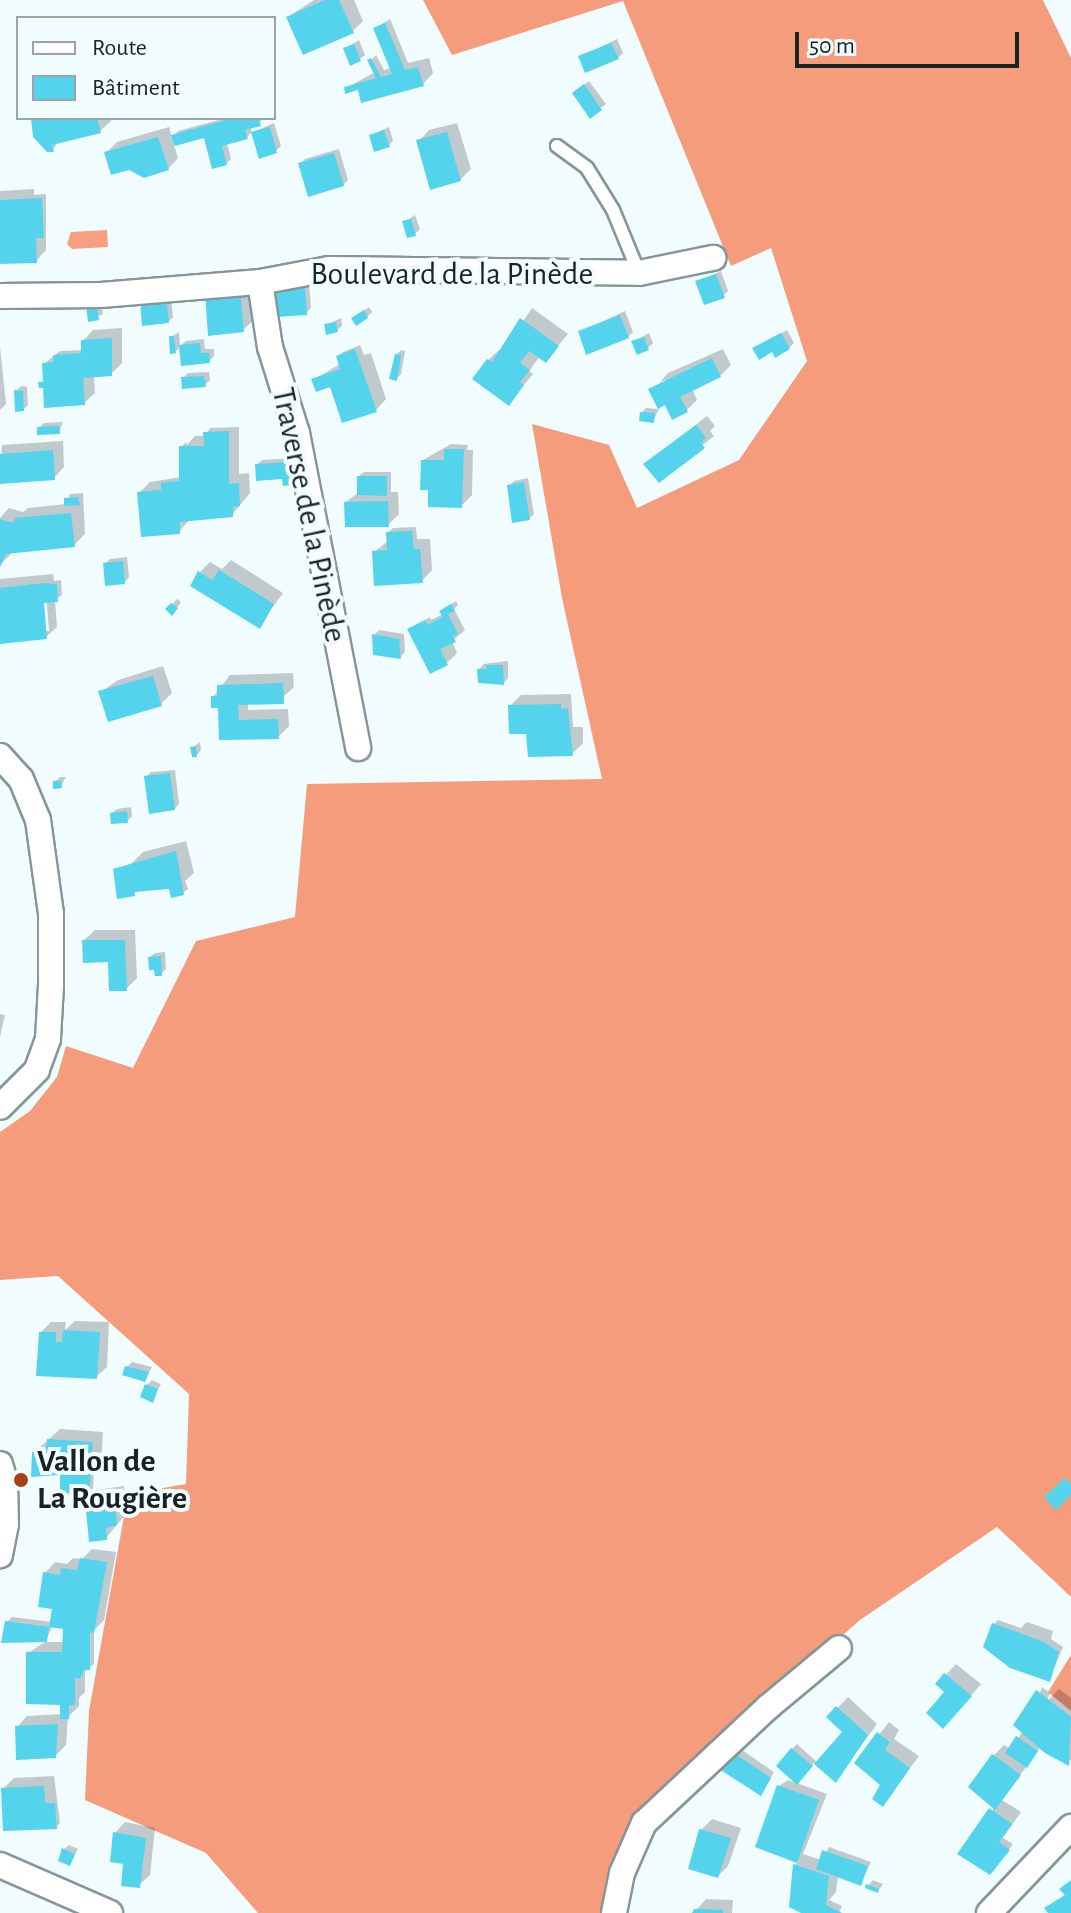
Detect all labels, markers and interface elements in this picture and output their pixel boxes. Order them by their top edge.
legend [16,16,276,120]
scale bar [799,16,1023,66]
text: 50 m [809,34,855,58]
text: Route [92,36,147,60]
text: Bâtiment [92,76,180,100]
street label: Boulevard de la Pinède [311,255,593,293]
street label: Traverse de la Pinède [263,384,355,646]
place label: Vallon de La Rougière [37,1443,187,1518]
marker: Vallon de La Rougière [12,1471,30,1489]

